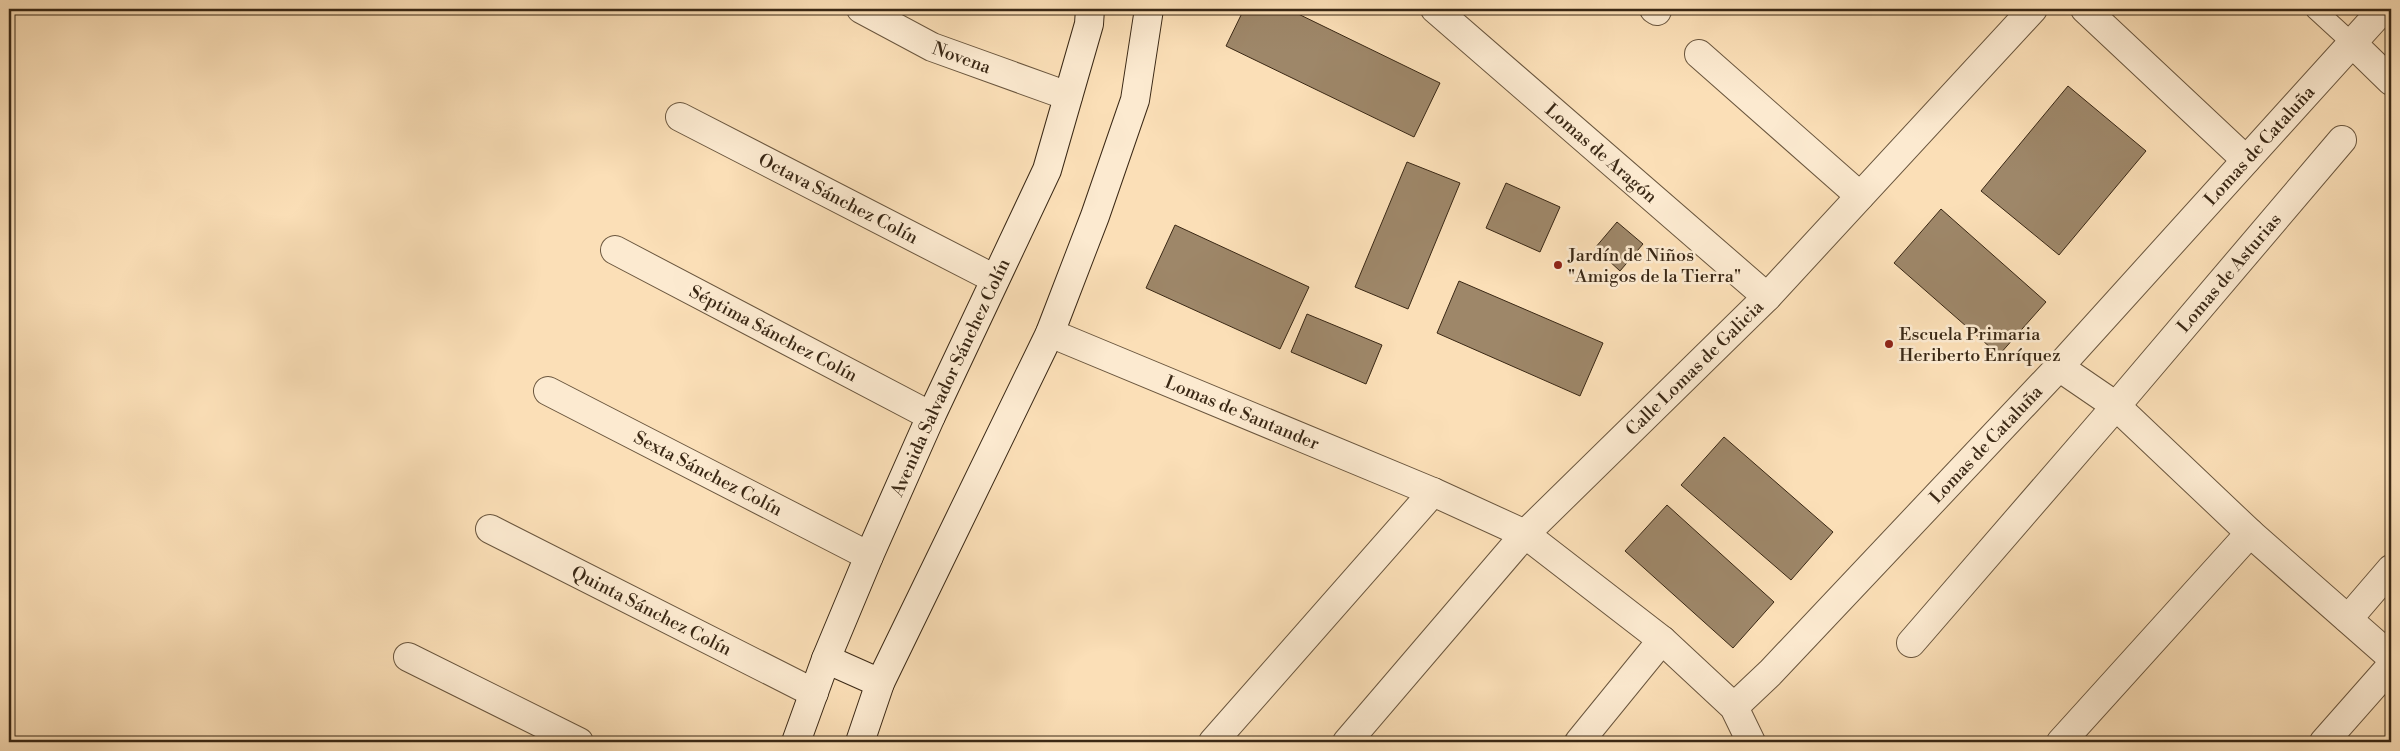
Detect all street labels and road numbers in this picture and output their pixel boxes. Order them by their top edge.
street label: Novena [929,37,995,79]
street label: Lomas de Cataluña [2199,80,2320,211]
street label: Lomas de Aragón [1540,98,1662,208]
street label: Octava Sánchez Colín [755,148,922,249]
street label: Lomas de Asturias [2172,208,2286,337]
street label: Avenida Salvador Sánchez Colín [885,255,1015,501]
street label: Séptima Sánchez Colín [686,280,862,387]
street label: Calle Lomas de Galicia [1621,295,1769,441]
street label: Lomas de Santander [1161,370,1323,455]
street label: Lomas de Cataluña [1925,380,2048,508]
street label: Sexta Sánchez Colín [630,426,786,521]
street label: Quinta Sánchez Colín [568,561,736,661]

